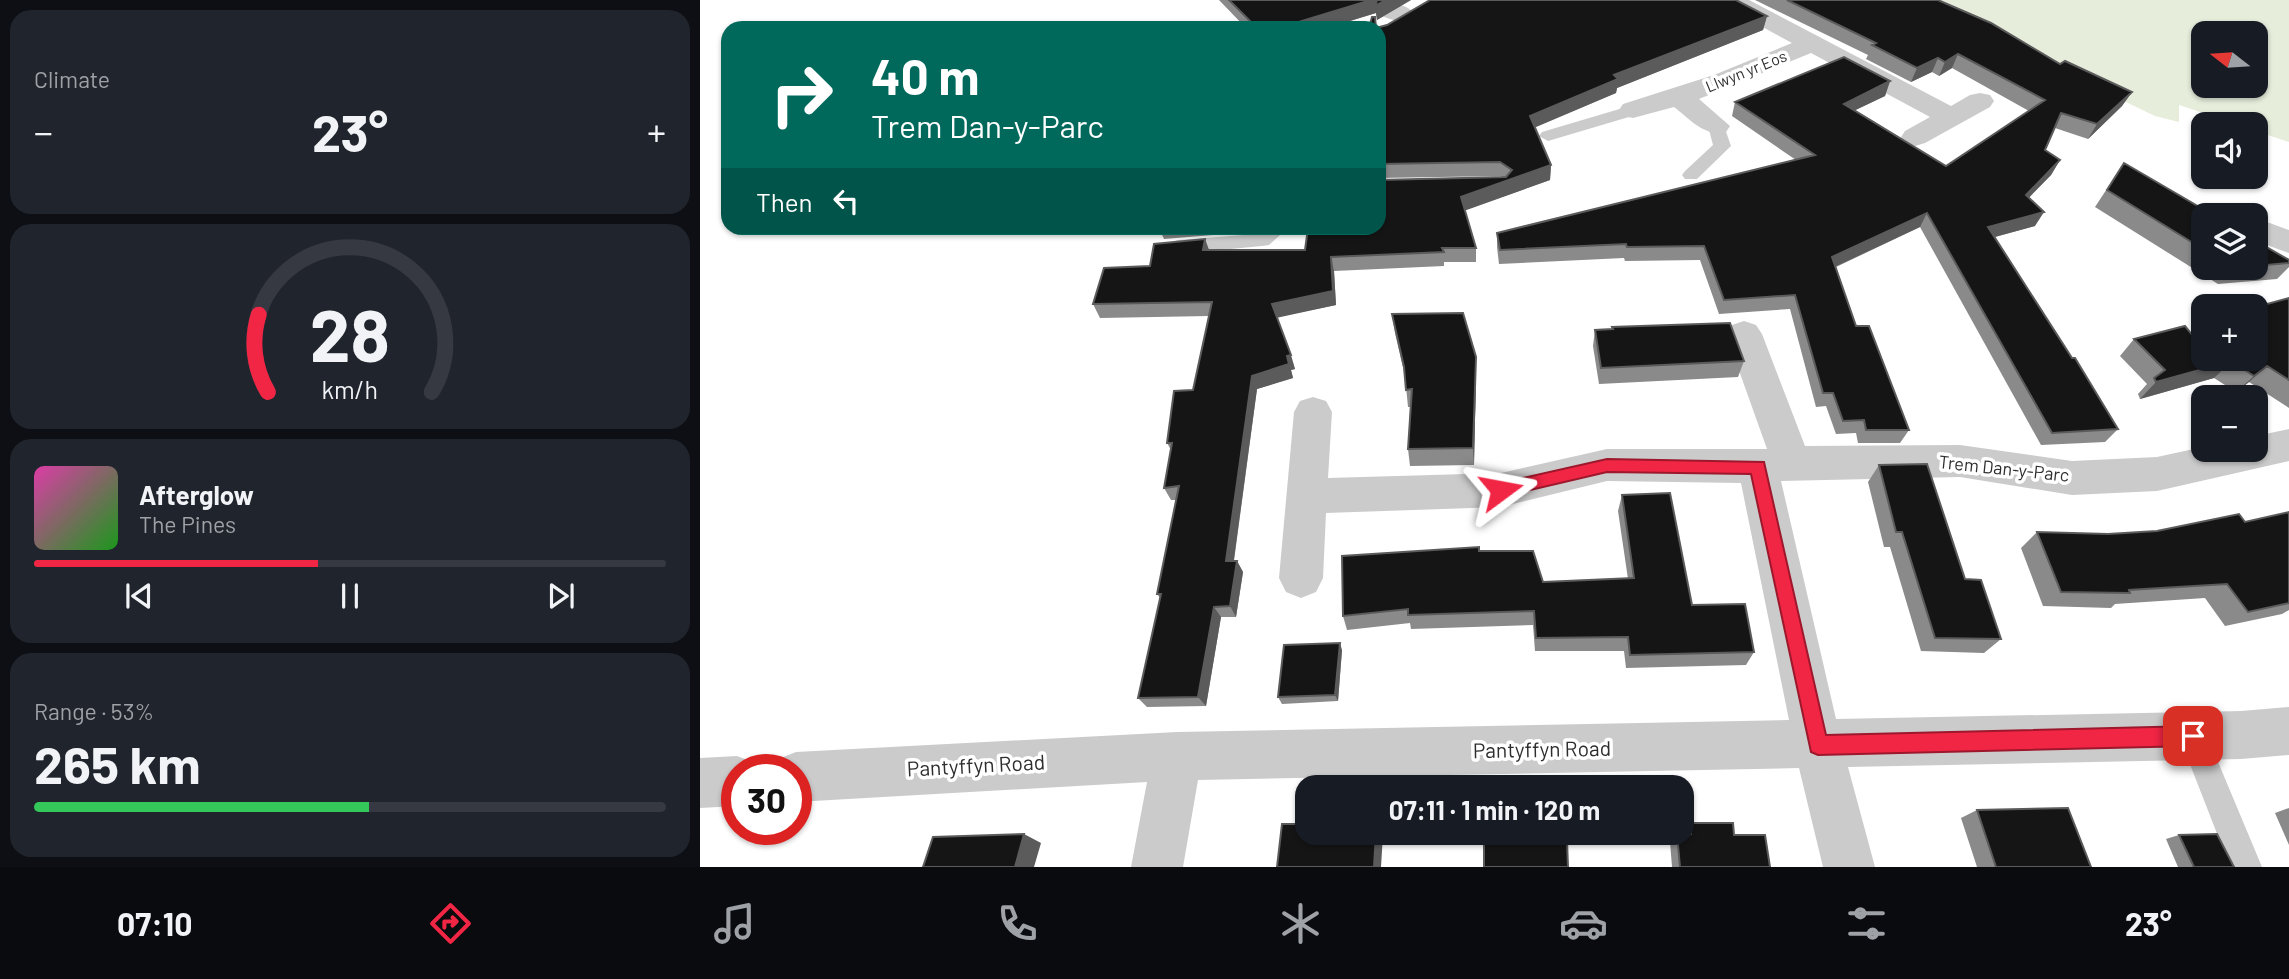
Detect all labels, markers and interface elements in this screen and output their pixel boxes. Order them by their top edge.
north arrow [2191,21,2268,98]
map controls [2191,21,2268,462]
text: 40 m [871,46,979,105]
street label: Llwyn yr Eos [1702,46,1789,95]
icon: right [756,49,847,140]
text: Climate [34,65,110,93]
text: 23° [312,100,388,162]
text: Trem Dan-y-Parc [871,106,1104,144]
text: − [34,108,53,154]
text: + [647,108,666,154]
button: sound [2191,112,2268,189]
icon: left [827,182,865,220]
text: Then [756,186,813,217]
button: layers [2191,203,2268,280]
text: 28 [310,290,390,378]
button: + [2191,294,2268,371]
text: km/h [322,374,378,404]
button: − [2191,385,2268,462]
street label: Trem Dan-y-Parc [1938,450,2070,486]
position arrow [1464,453,1538,527]
text: Afterglow [139,479,254,510]
text: The Pines [139,510,236,538]
icon: previous [120,577,158,615]
icon: pause [331,577,369,615]
icon: next [542,577,580,615]
text: Range · 53% [34,697,154,725]
pin [2163,706,2223,766]
icon: arrive [2174,717,2212,755]
text: 265 km [34,732,201,794]
street label: Pantyffyn Road [1473,735,1611,762]
street label: Pantyffyn Road [906,748,1046,781]
speed limit sign: 30 [721,754,812,845]
text: 07:11 · 1 min · 120 m [1389,794,1600,825]
icon: directions [426,899,475,948]
icon: music [710,899,759,948]
icon: phone [993,899,1042,948]
icon: climate [1276,899,1325,948]
icon: car [1559,899,1608,948]
icon: filters [1842,899,1891,948]
text: 07:10 [117,904,192,942]
text: 23° [2125,904,2172,942]

